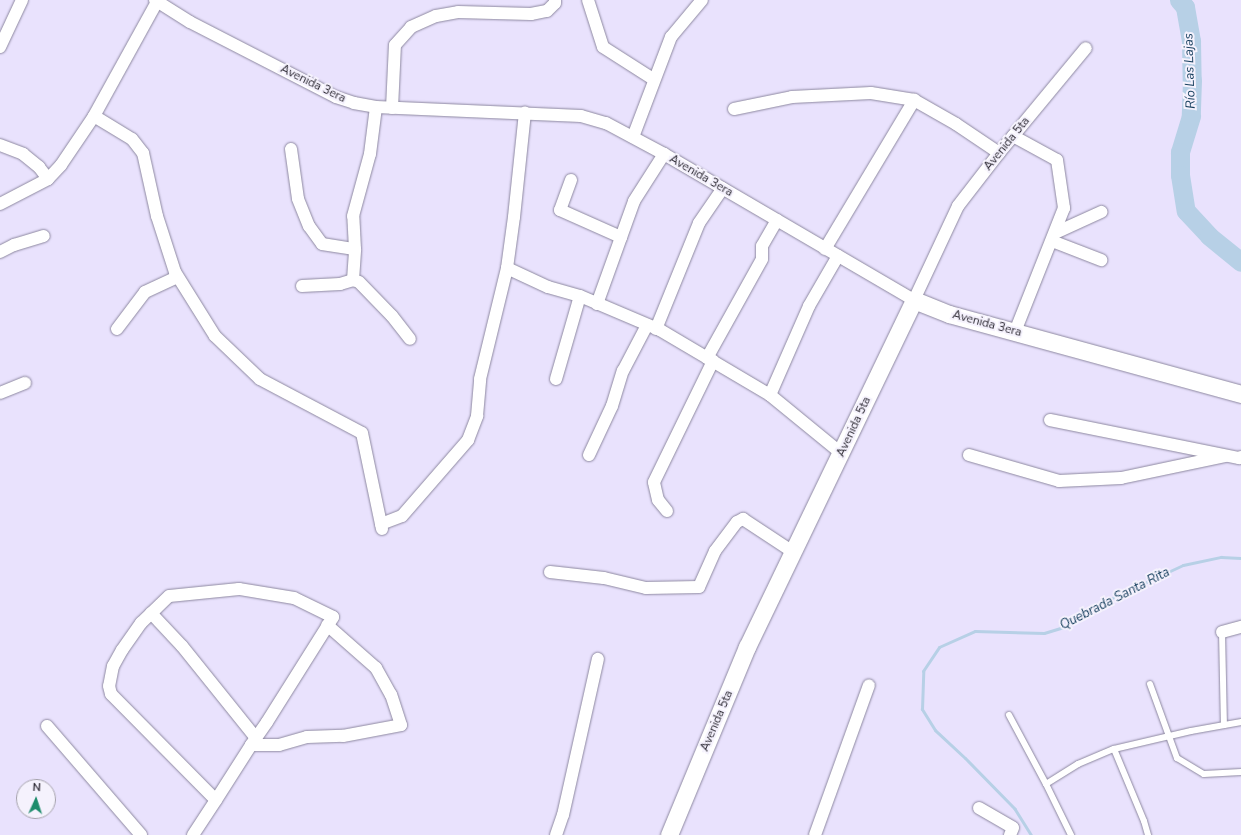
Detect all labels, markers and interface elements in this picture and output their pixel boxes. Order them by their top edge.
water label: Río Las Lajas [1181,33,1199,109]
street label: Avenida 3era [278,62,348,106]
street label: Avenida 5ta [981,114,1033,174]
street label: Avenida 3era [667,152,735,200]
street label: Avenida 3era [951,308,1023,340]
street label: Avenida 5ta [834,395,874,459]
water label: Quebrada Santa Rita [1057,565,1173,633]
street label: Avenida 5ta [698,688,736,754]
north arrow [16,779,56,819]
text: N [32,780,41,795]

